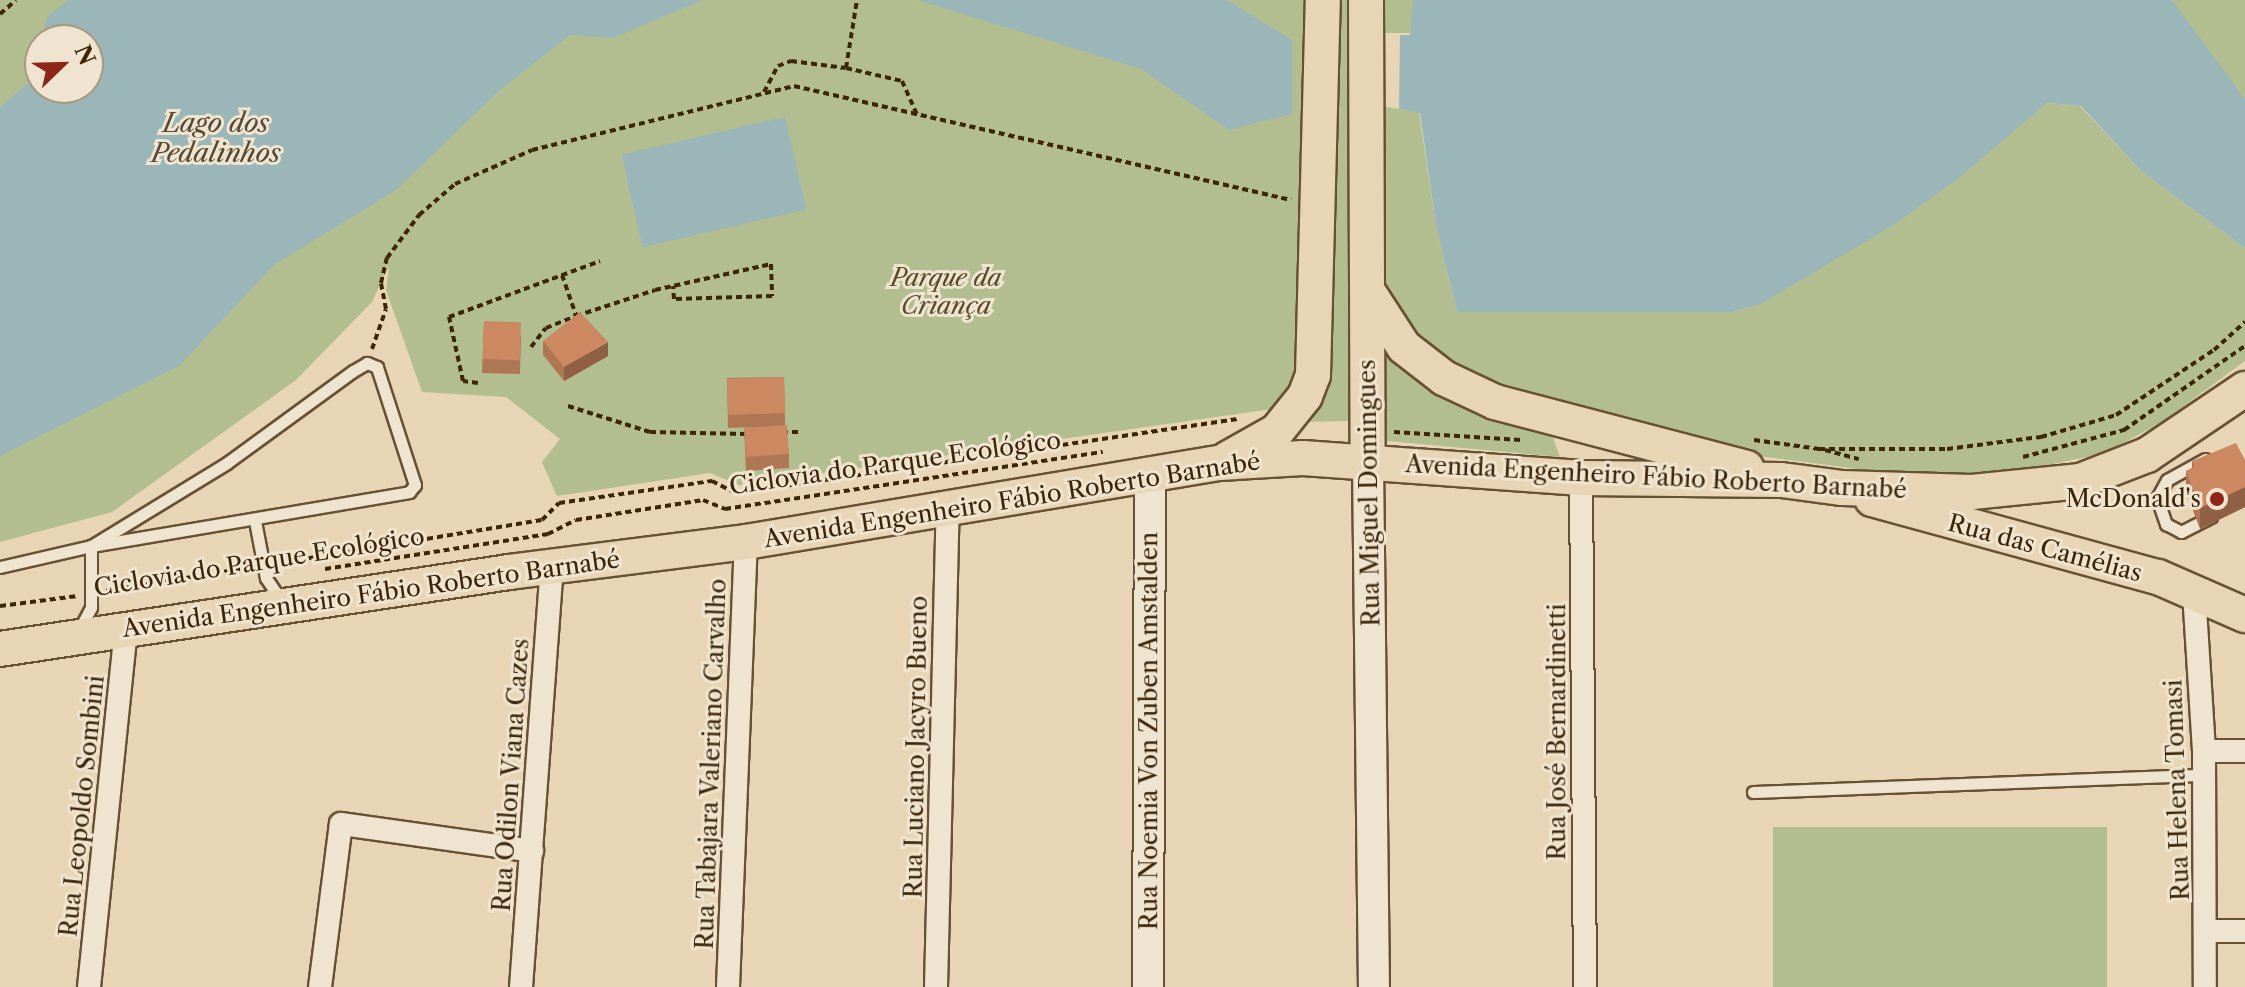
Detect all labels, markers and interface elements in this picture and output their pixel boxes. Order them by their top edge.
north arrow [24,24,104,104]
text: N [69,41,101,69]
water label: Lago dos Pedalinhos [151,108,281,170]
park label: Parque da Criança [890,264,1002,320]
street label: Rua Miguel Domingues [1352,359,1386,627]
street label: Ciclovia do Parque Ecológico [727,425,1063,501]
street label: Avenida Engenheiro Fábio Roberto Barnabé [762,446,1262,554]
street label: Avenida Engenheiro Fábio Roberto Barnabé [1404,449,1908,505]
place label: McDonald's [2066,485,2201,513]
marker: McDonald's [2208,490,2226,508]
street label: Rua das Camélias [1945,508,2145,588]
street label: Ciclovia do Parque Ecológico [91,522,427,602]
street label: Rua Noemia Von Zuben Amstalden [1135,531,1163,931]
street label: Avenida Engenheiro Fábio Roberto Barnabé [120,545,622,643]
street label: Rua Tabajara Valeriano Carvalho [690,577,732,951]
street label: Rua Luciano Jacyro Bueno [899,595,933,899]
street label: Rua José Bernardinetti [1543,603,1571,861]
street label: Rua Odilon Viana Cazes [487,637,535,913]
street label: Rua Leopoldo Sombini [54,674,110,938]
street label: Rua Helena Tomasi [2159,678,2195,902]

